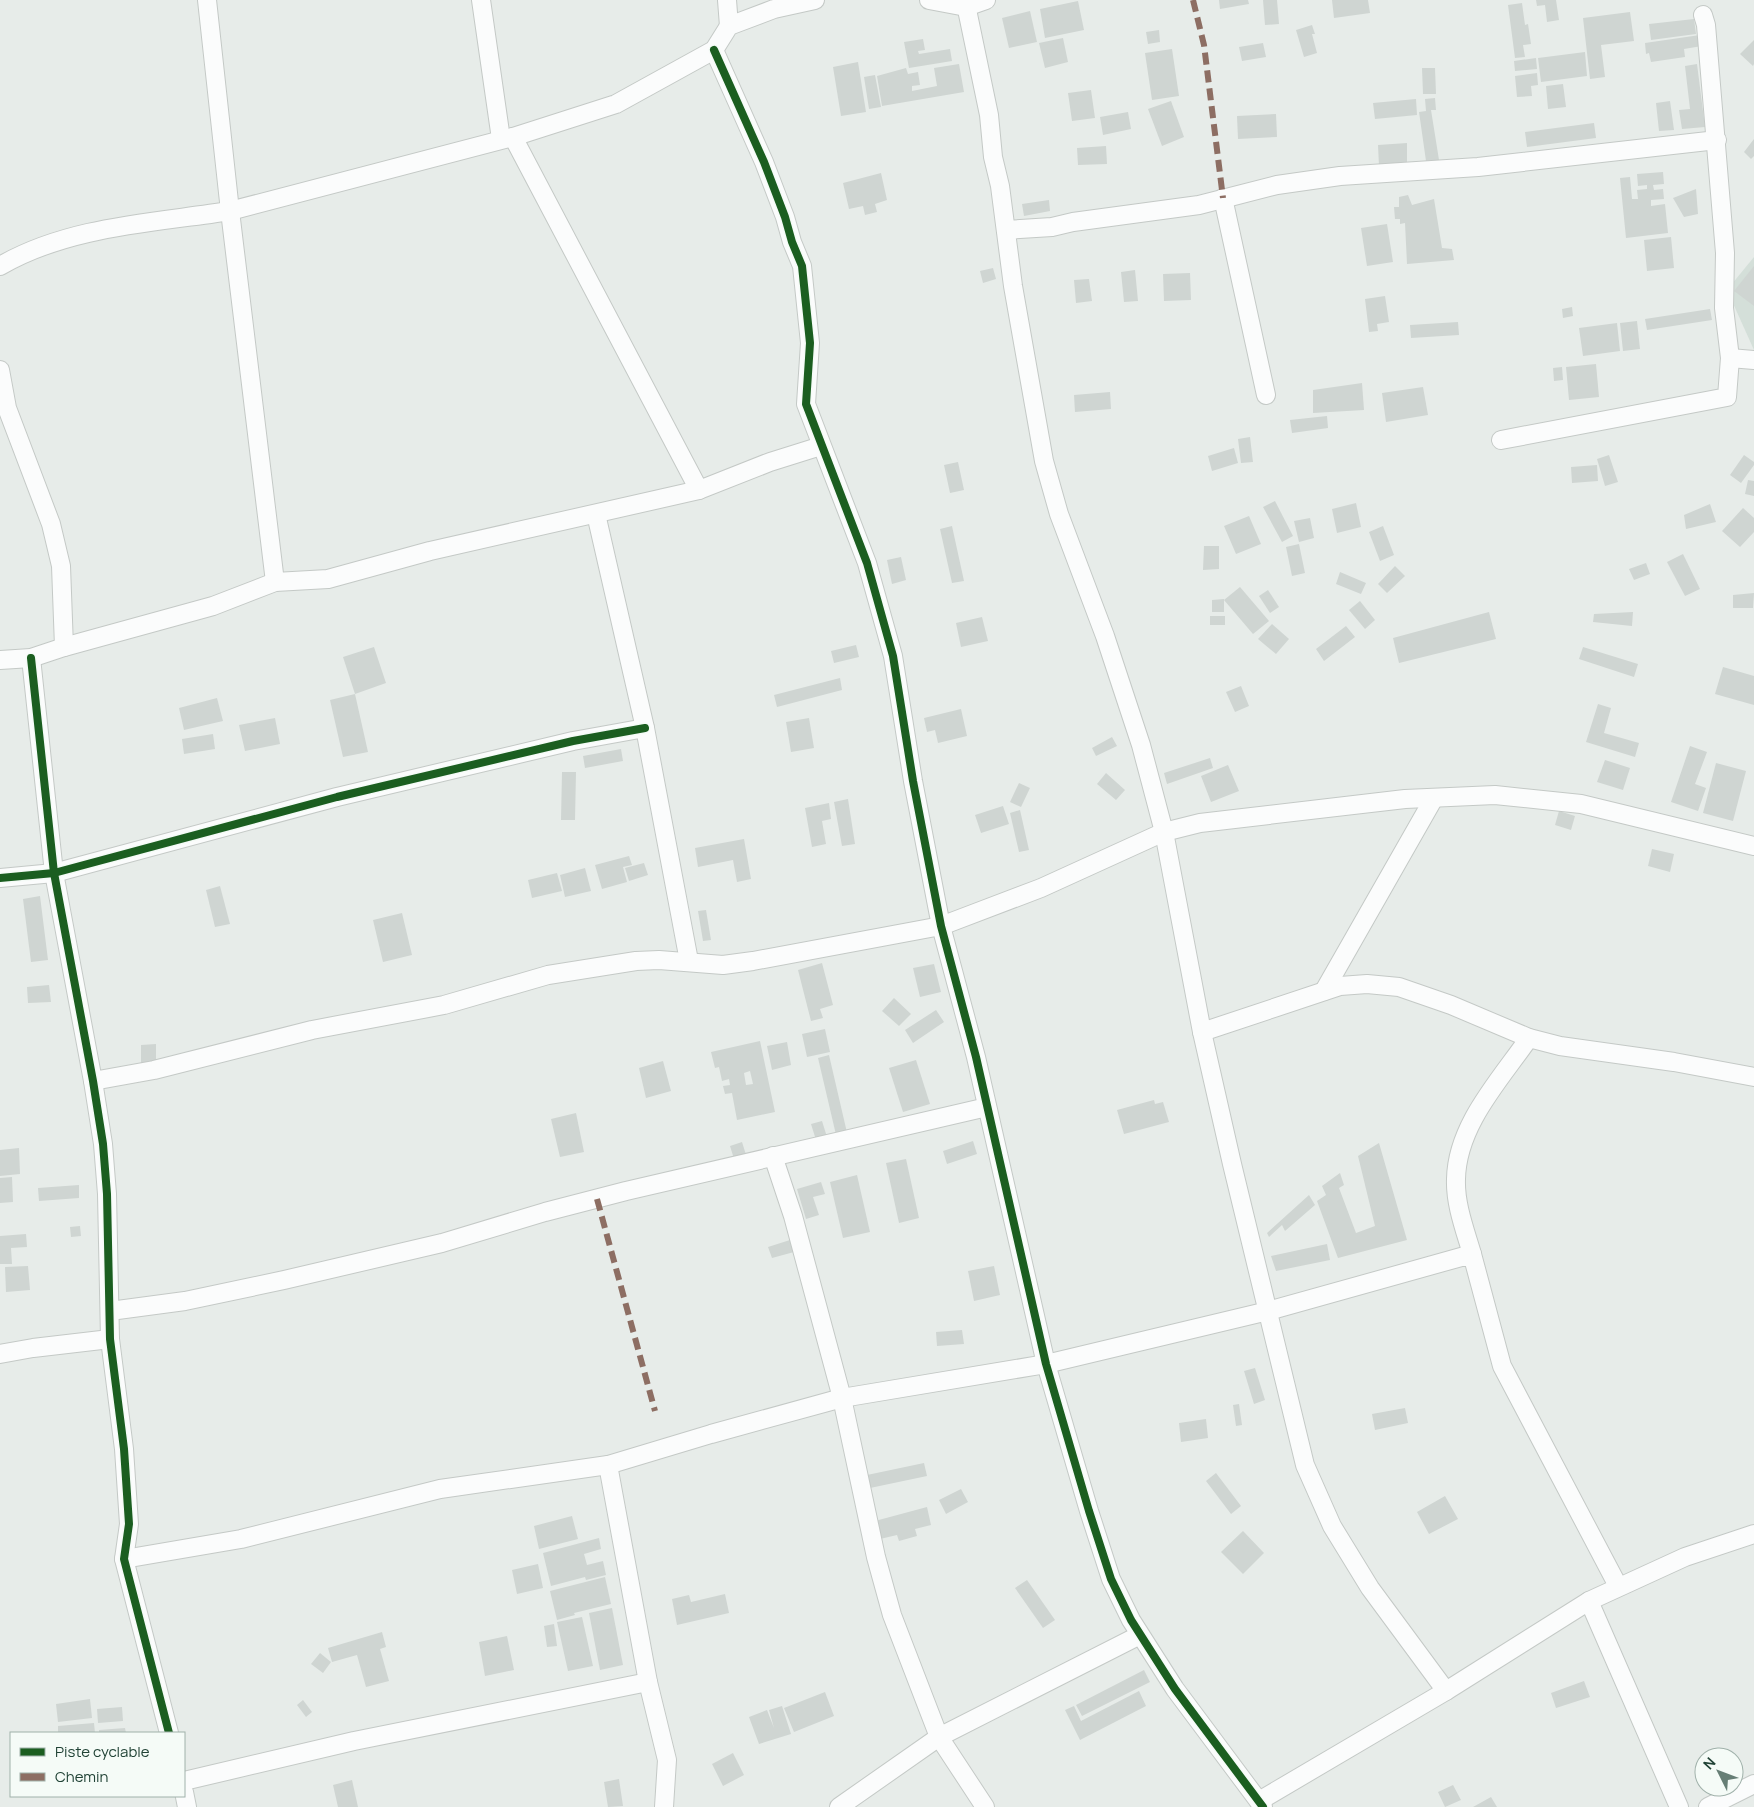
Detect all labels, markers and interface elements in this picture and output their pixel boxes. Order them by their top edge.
legend [10,1732,185,1797]
text: Piste cyclable [55,1741,150,1762]
north arrow [1694,1747,1744,1797]
text: N [1699,1753,1719,1773]
text: Chemin [55,1766,108,1787]

